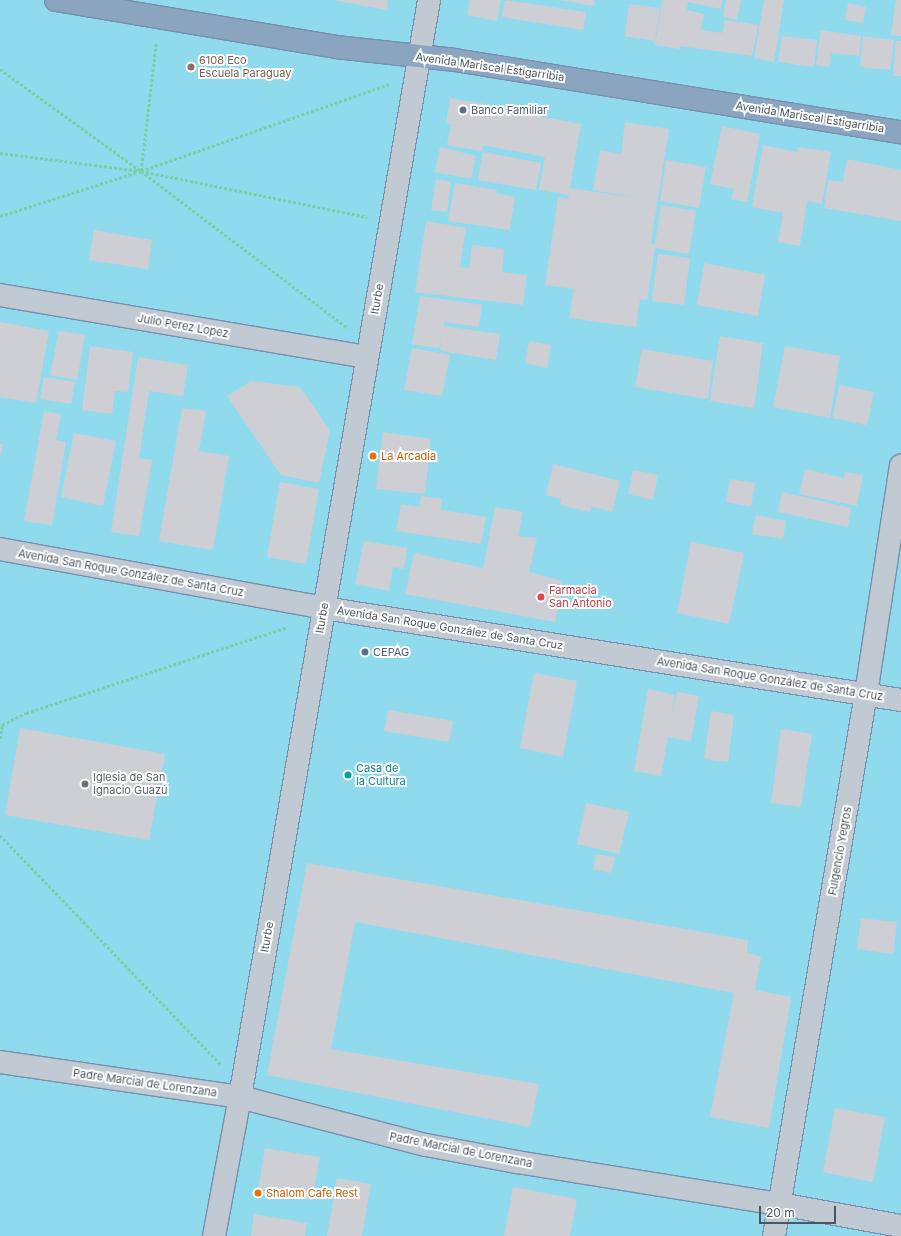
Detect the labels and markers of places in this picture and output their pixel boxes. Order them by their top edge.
place label: 6108 Eco Escuela Paraguay [199,54,292,80]
marker: 6108 Eco Escuela Paraguay [186,62,196,72]
place label: Banco Familiar [471,103,547,117]
marker: Banco Familiar [458,105,468,115]
place label: La Arcadia [381,449,436,463]
marker: La Arcadia [368,451,378,461]
place label: Farmacia San Antonio [549,584,612,610]
marker: Farmacia San Antonio [536,592,546,602]
place label: CEPAG [373,645,409,659]
marker: CEPAG [360,647,370,657]
place label: Casa de la Cultura [356,762,406,788]
marker: Casa de la Cultura [343,770,353,780]
place label: Iglesia de San Ignacio Guazú [93,771,167,797]
marker: Iglesia de San Ignacio Guazú [80,779,90,789]
place label: Shalom Cafe Rest [266,1186,358,1200]
marker: Shalom Cafe Rest [253,1188,263,1198]

